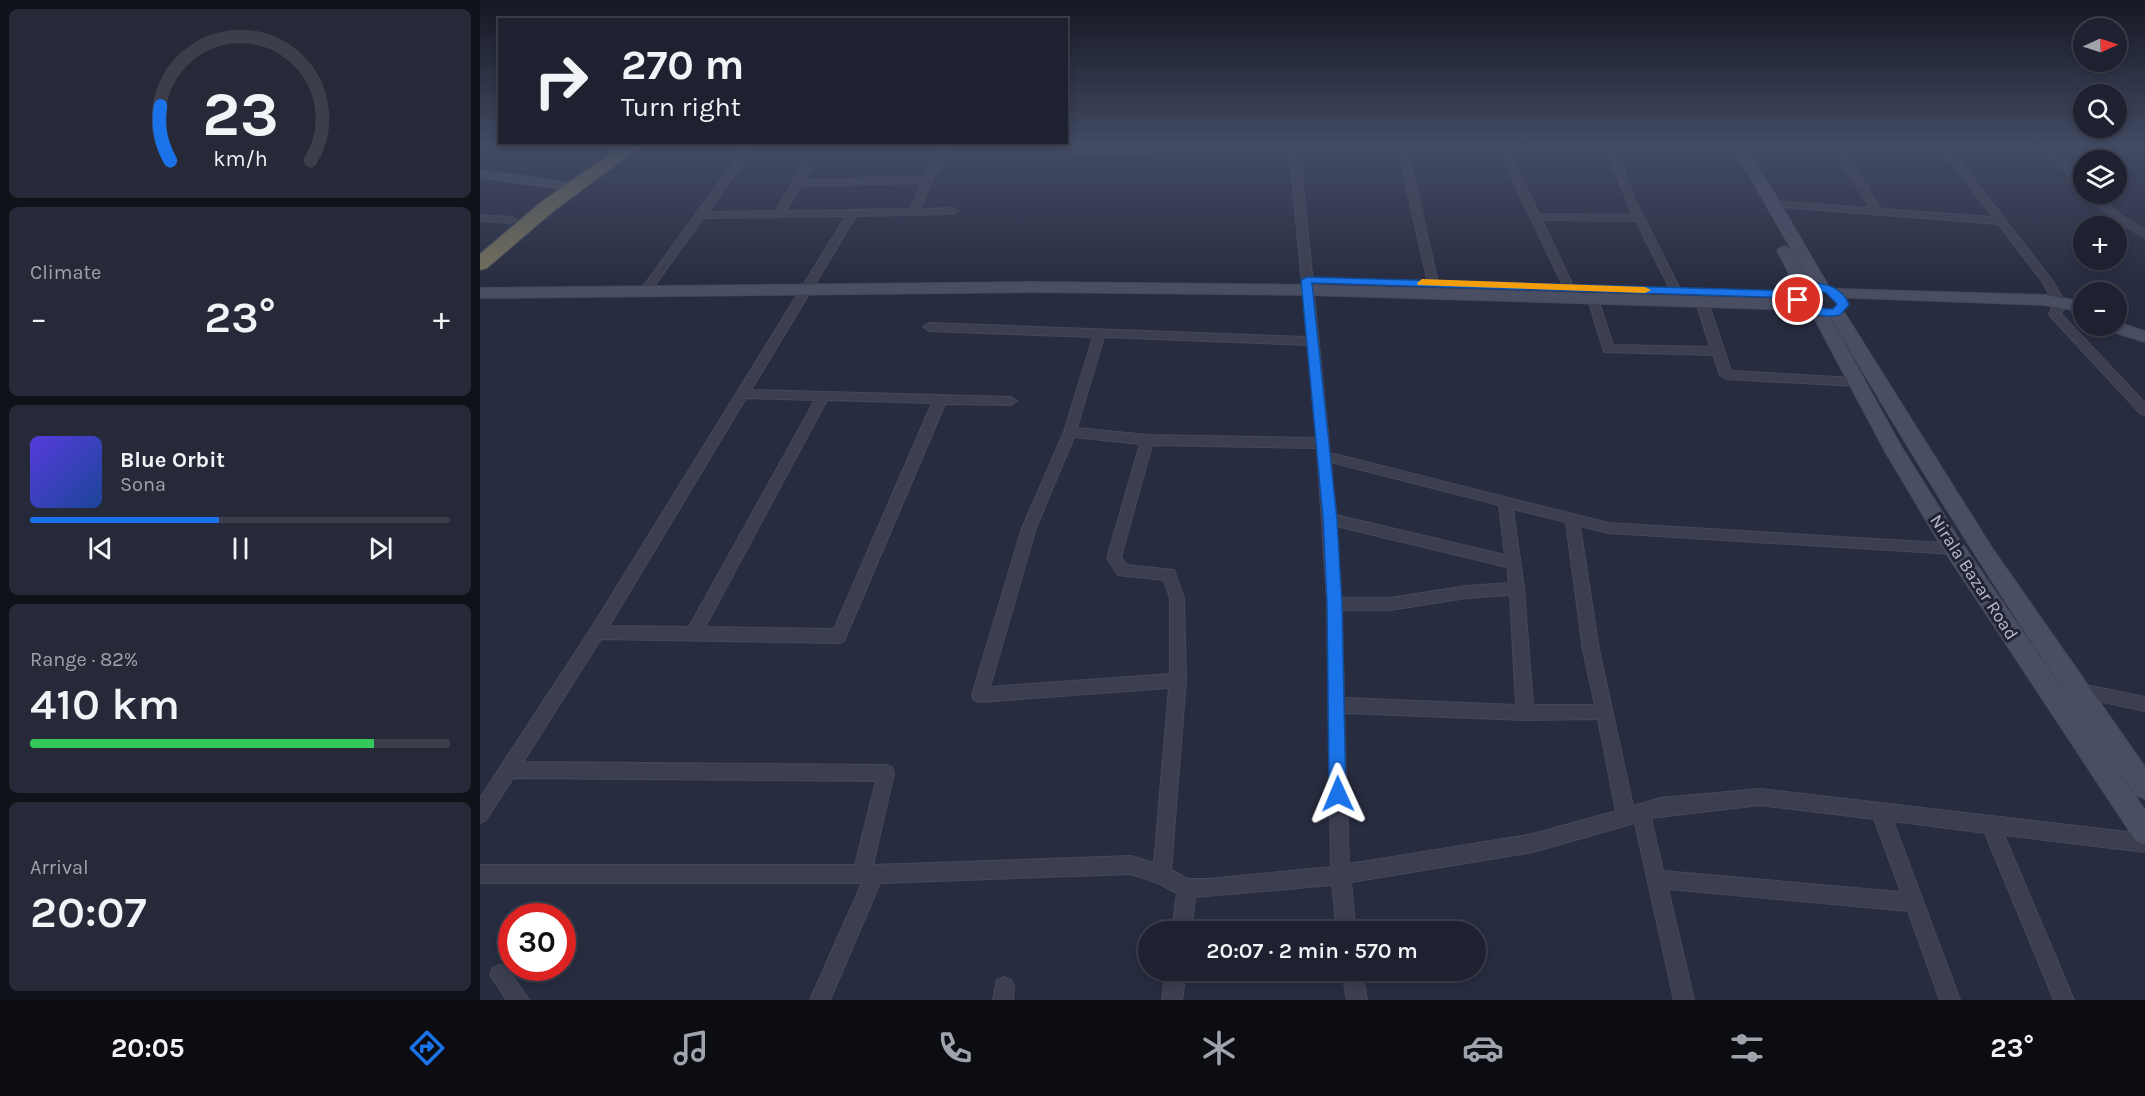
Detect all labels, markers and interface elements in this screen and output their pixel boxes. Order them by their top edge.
north arrow [2073,18,2127,72]
map controls [2073,18,2127,336]
text: 270 m [621,40,744,90]
icon: right [522,42,600,120]
text: 23 [202,78,278,151]
button: search [2073,84,2127,138]
text: Turn right [621,91,741,123]
text: km/h [213,146,267,171]
button: layers [2073,150,2127,204]
button: + [2073,216,2127,270]
text: Climate [30,261,101,284]
pin [1772,274,1823,325]
button: − [2073,282,2127,336]
icon: arrive [1781,283,1814,316]
text: 23° [204,291,276,343]
text: − [30,299,47,337]
text: + [433,299,450,337]
text: Blue Orbit [120,447,225,473]
text: Sona [120,473,166,496]
street label: Nirala Bazar Road [1925,510,2023,644]
icon: previous [84,532,117,565]
icon: pause [224,532,257,565]
icon: next [364,532,397,565]
text: Range · 82% [30,648,138,671]
text: 410 km [30,678,180,730]
position arrow [1306,762,1370,826]
text: Arrival [30,856,89,879]
text: 20:07 [30,886,147,938]
speed limit sign: 30 [498,903,576,981]
text: 20:07 · 2 min · 570 m [1206,938,1418,964]
icon: directions [406,1027,448,1069]
icon: music [670,1027,712,1069]
icon: phone [934,1027,976,1069]
icon: climate [1198,1027,1240,1069]
icon: car [1462,1027,1504,1069]
icon: filters [1726,1027,1768,1069]
text: 20:05 [111,1032,184,1064]
text: 23° [1990,1032,2034,1064]

